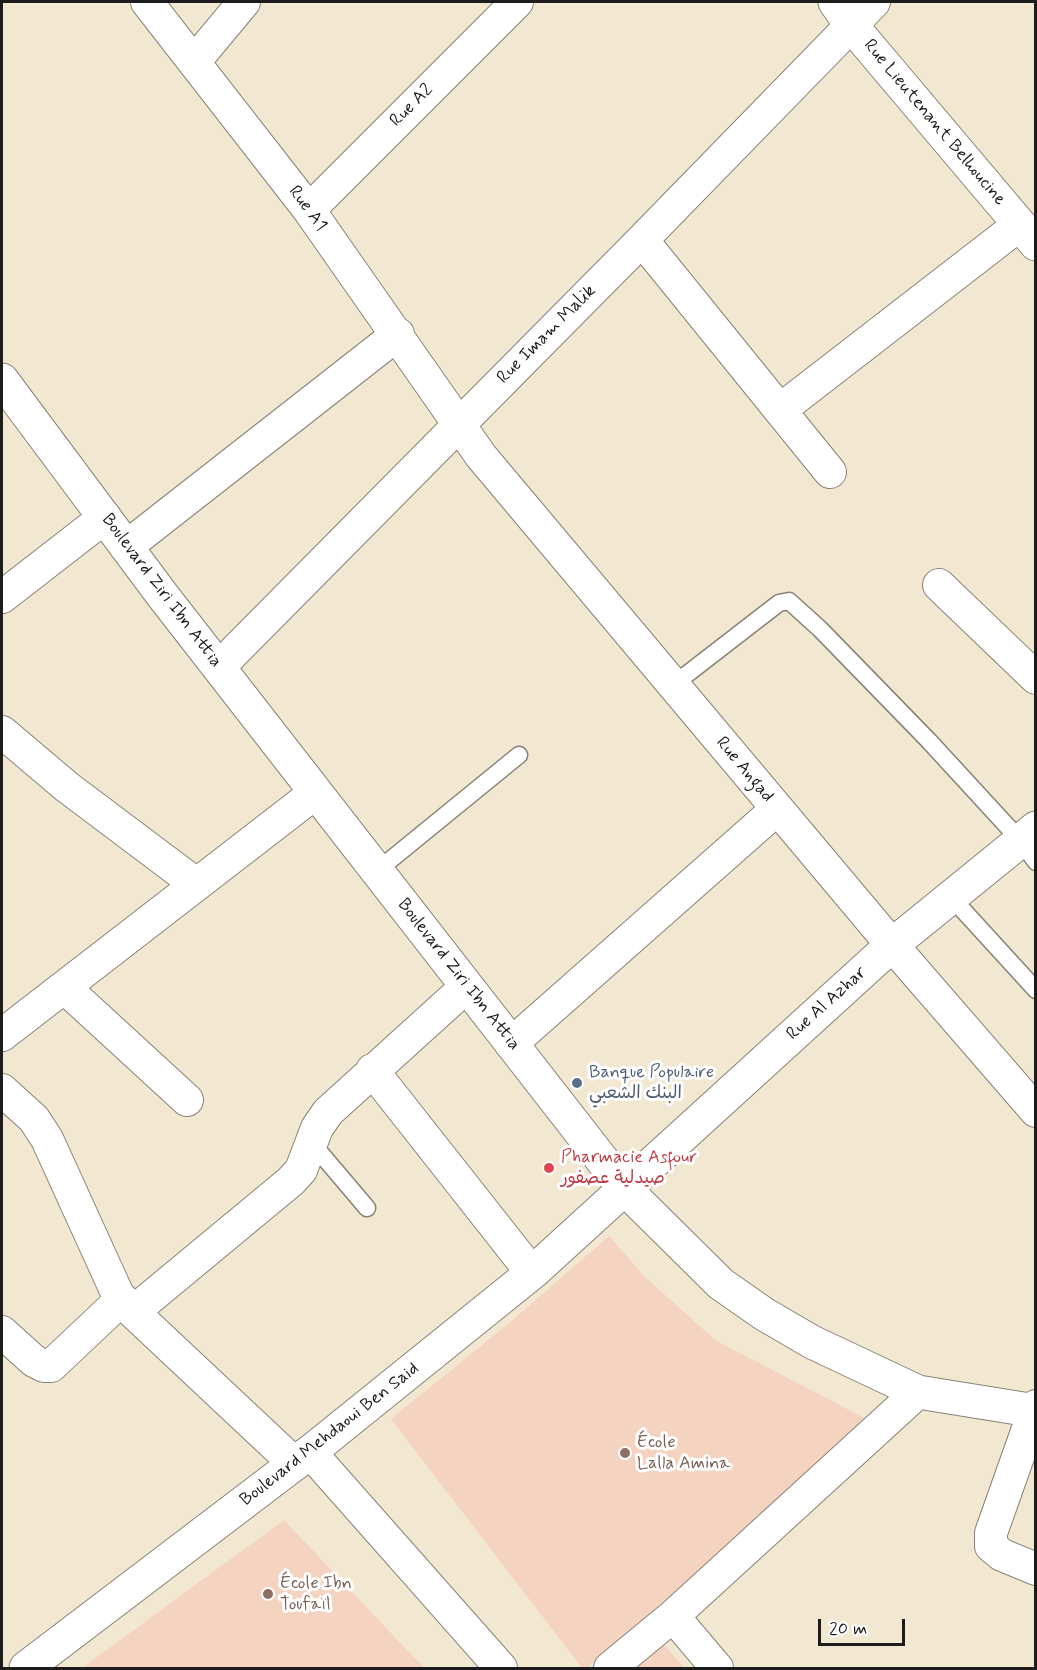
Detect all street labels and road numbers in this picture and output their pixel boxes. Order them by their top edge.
street label: Rue Lieutenant Belhoucine [858,35,1010,211]
street label: Rue A2 [386,80,438,132]
street label: Rue A1 [283,182,331,236]
street label: Rue Imam Malik [493,281,601,389]
street label: Boulevard Ziri Ibn Attia [96,510,226,672]
street label: Rue Angad [710,733,778,807]
street label: Boulevard Ziri Ibn Attia [392,895,524,1055]
street label: Rue Al Azhar [783,963,871,1045]
street label: Boulevard Mehdaoui Ben Said [236,1358,424,1512]

